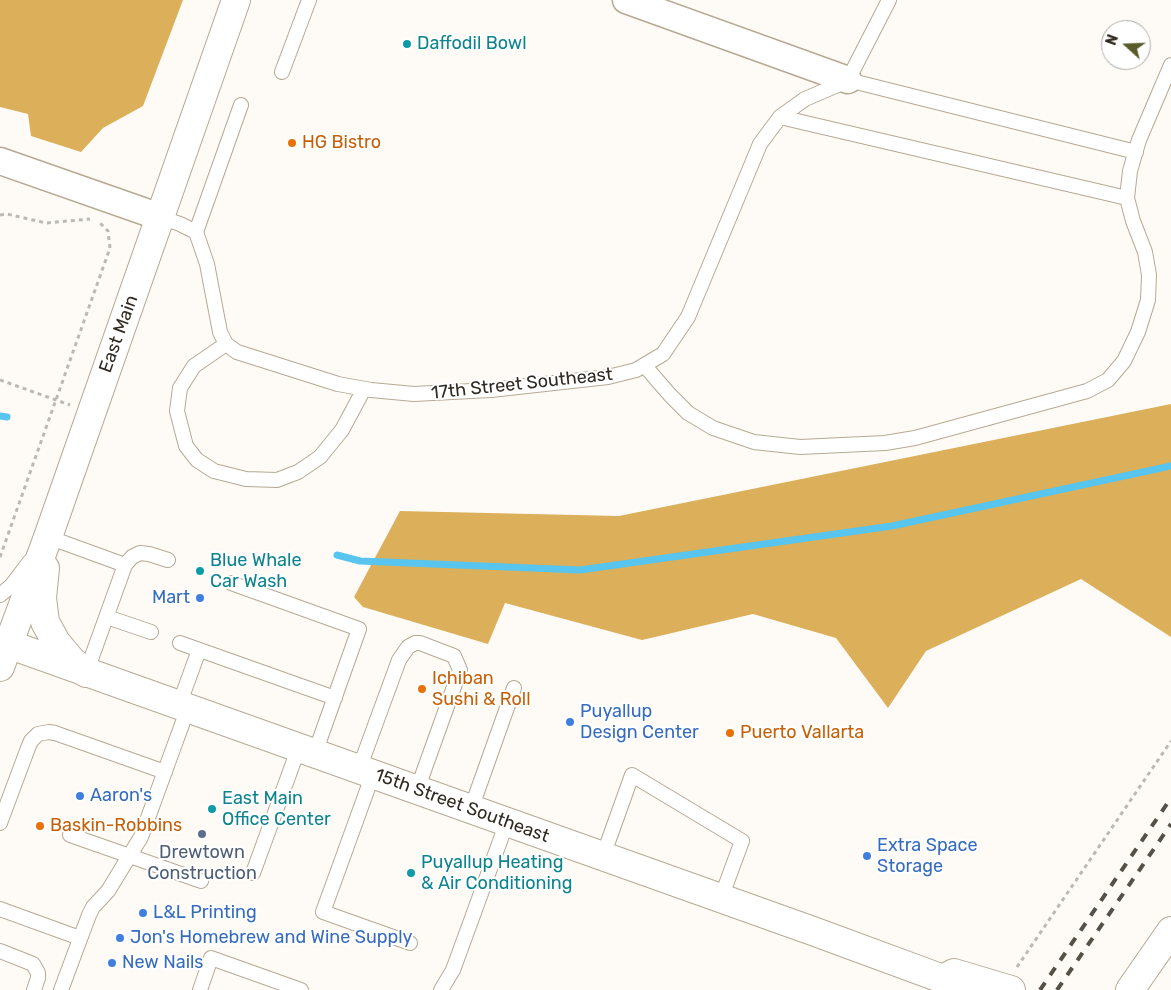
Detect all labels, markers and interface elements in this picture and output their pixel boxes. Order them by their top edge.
north arrow [1101,20,1151,70]
text: N [1103,32,1122,48]
place label: Daffodil Bowl [417,33,527,55]
marker: Daffodil Bowl [401,38,413,50]
place label: HG Bistro [302,132,381,154]
marker: HG Bistro [286,137,298,149]
street label: East Main [95,292,143,376]
street label: 17th Street Southeast [430,364,614,404]
place label: Blue Whale Car Wash [210,550,301,592]
marker: Blue Whale Car Wash [194,565,206,577]
place label: Mart [152,587,190,609]
marker: Mart [194,592,206,604]
place label: Ichiban Sushi & Roll [432,668,531,711]
marker: Ichiban Sushi & Roll [416,683,428,695]
place label: Puyallup Design Center [580,701,699,744]
marker: Puyallup Design Center [564,716,576,728]
place label: Puerto Vallarta [740,722,864,744]
marker: Puerto Vallarta [724,727,736,739]
street label: 15th Street Southeast [372,764,552,848]
place label: Aaron's [90,785,152,807]
place label: East Main Office Center [222,788,331,831]
marker: Aaron's [74,790,86,802]
marker: East Main Office Center [206,803,218,815]
place label: Baskin-Robbins [50,815,182,837]
marker: Baskin-Robbins [34,820,46,832]
marker: Drewtown Construction [196,828,208,840]
place label: Extra Space Storage [877,835,978,878]
place label: Drewtown Construction [147,842,257,884]
marker: Extra Space Storage [861,850,873,862]
place label: Puyallup Heating & Air Conditioning [421,852,573,894]
marker: Puyallup Heating & Air Conditioning [405,867,417,879]
place label: L&L Printing [153,902,257,924]
marker: L&L Printing [137,907,149,919]
place label: Jon's Homebrew and Wine Supply [130,927,412,949]
marker: Jon's Homebrew and Wine Supply [114,932,126,944]
place label: New Nails [122,952,204,974]
marker: New Nails [106,957,118,969]

